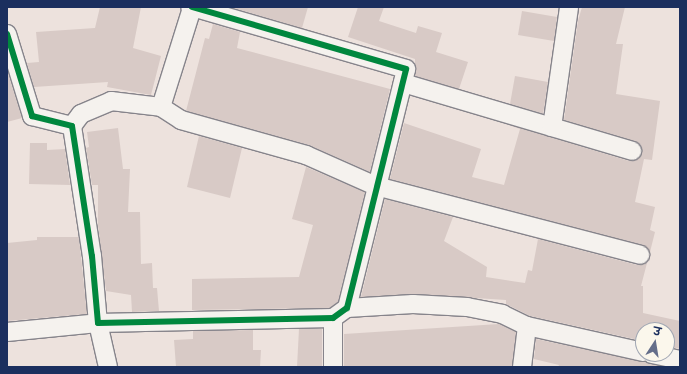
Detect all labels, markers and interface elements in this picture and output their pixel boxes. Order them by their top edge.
north arrow [635,322,675,362]
text: उ [652,324,662,339]

